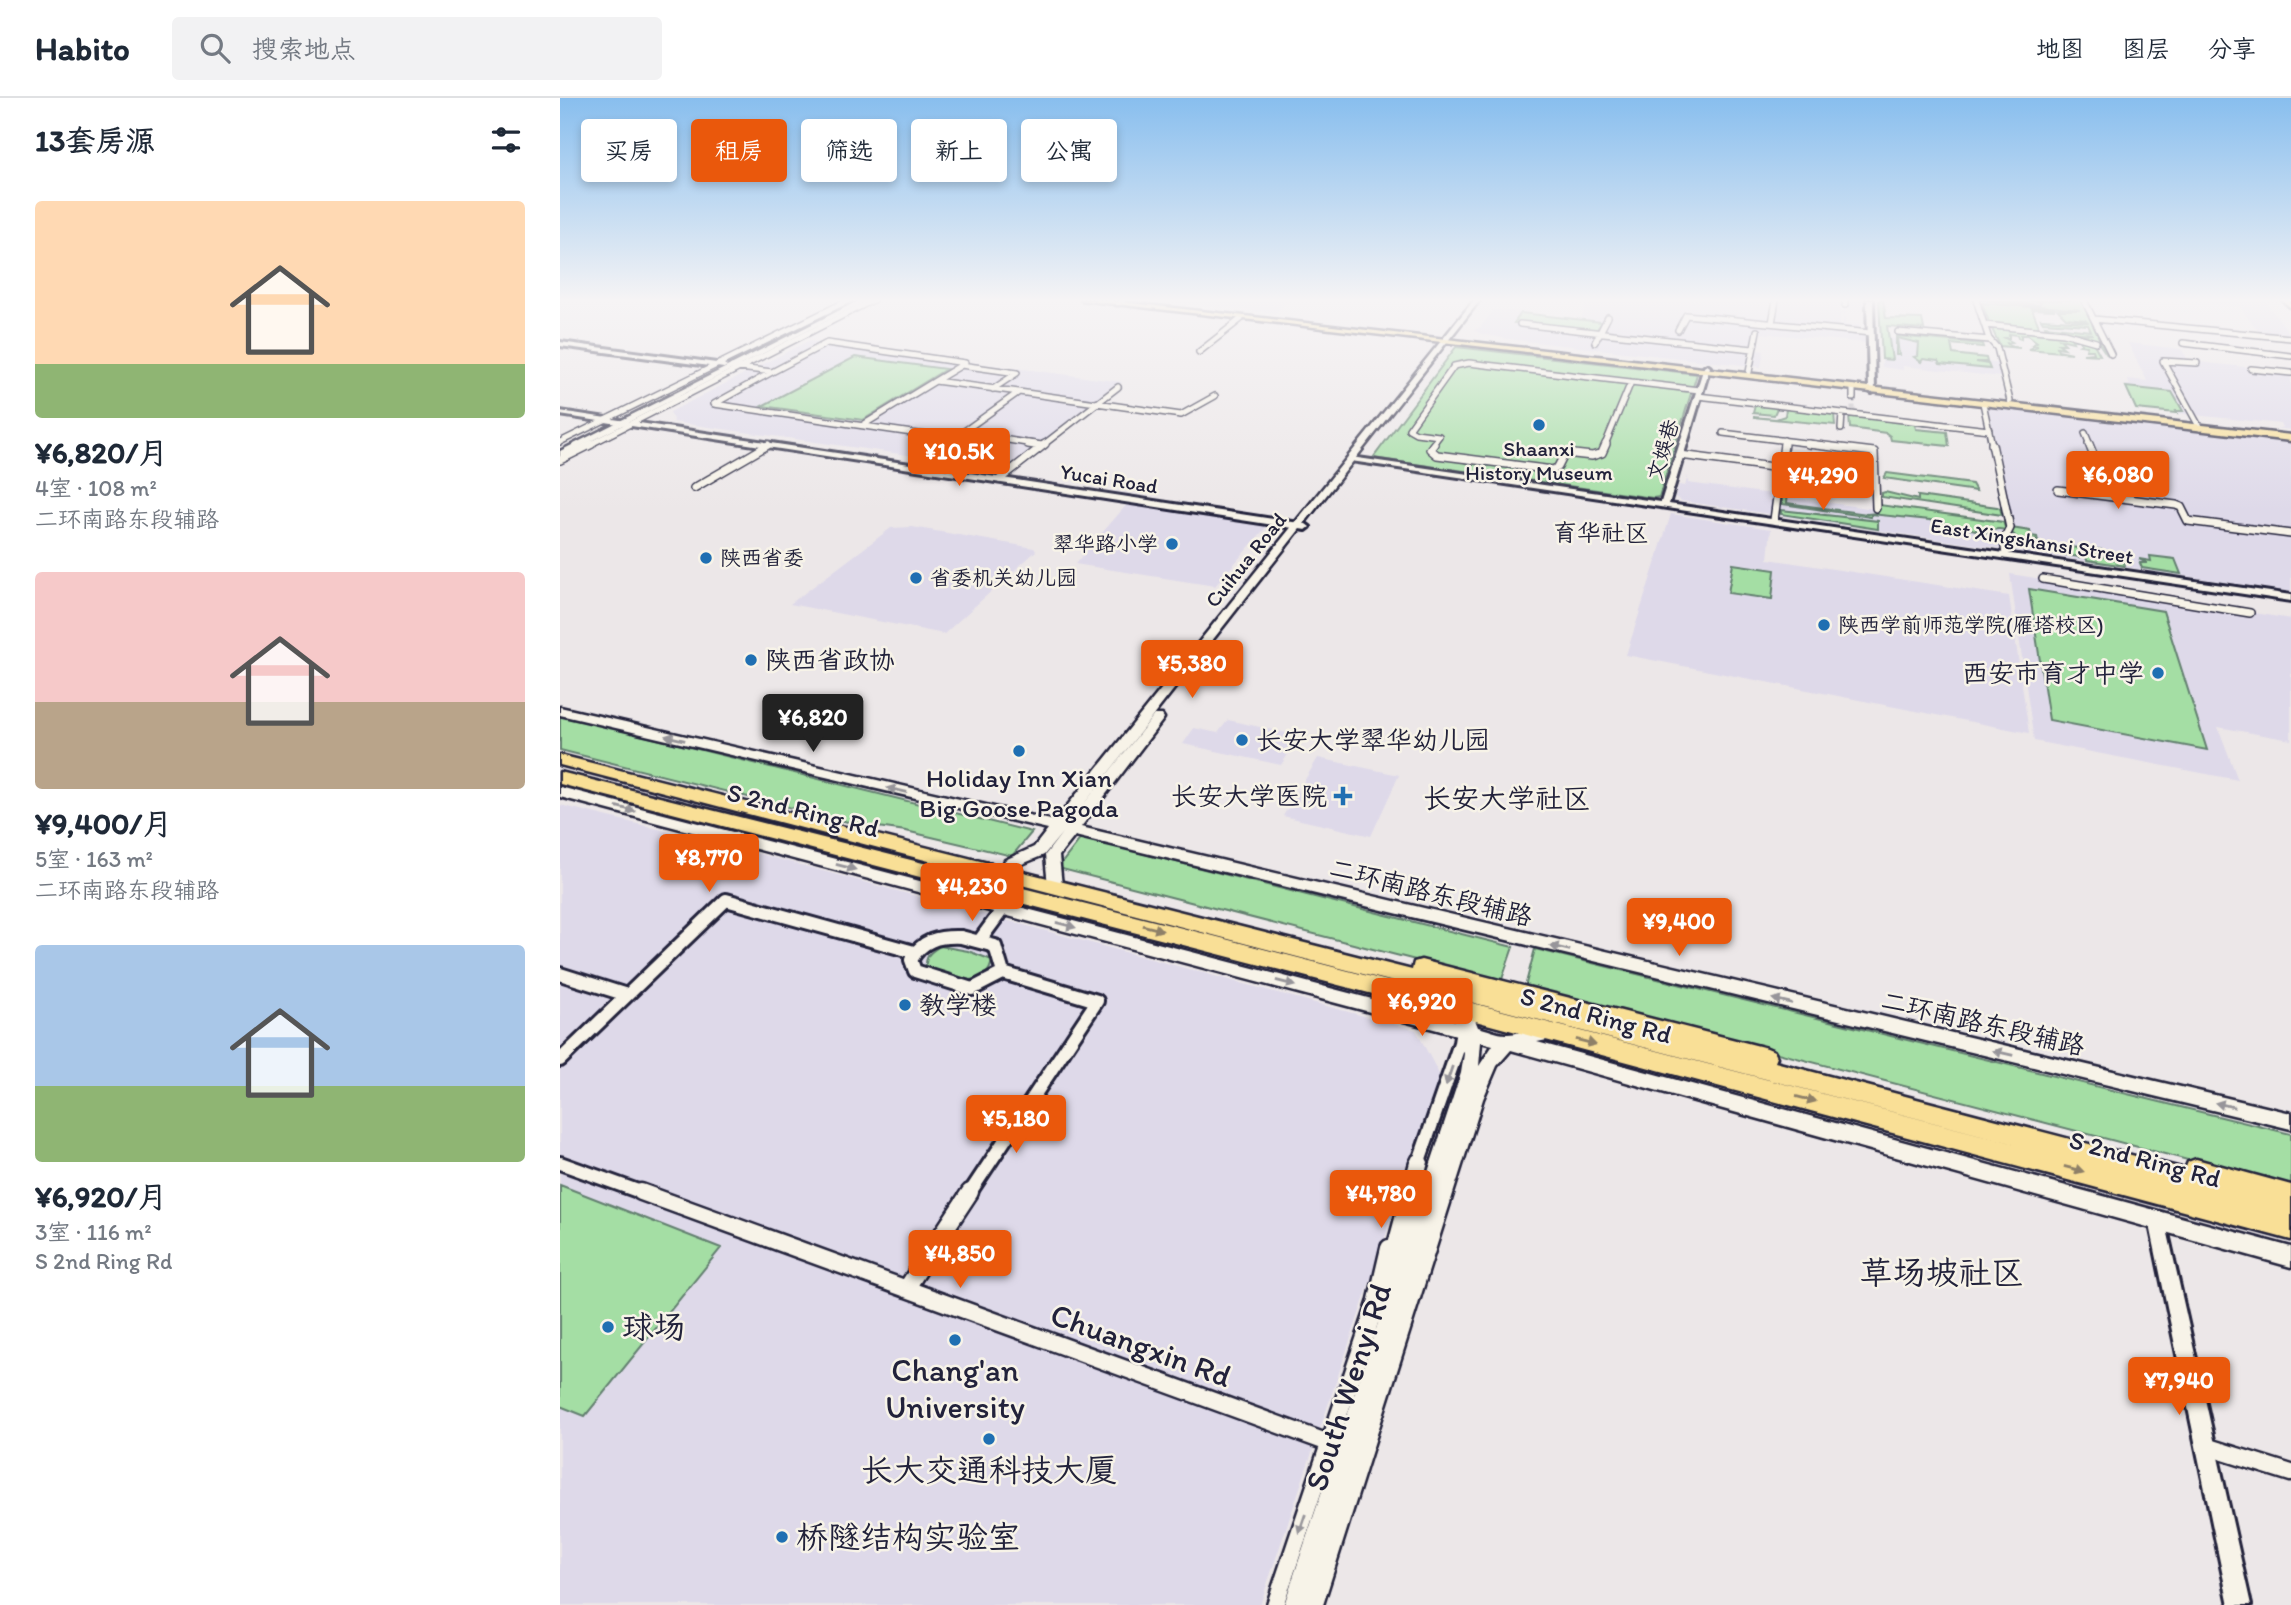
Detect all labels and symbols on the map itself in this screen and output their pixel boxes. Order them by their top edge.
street label: 文娱巷 [1641,416,1684,484]
marker: Shaanxi History Museum [1531,417,1547,433]
pin: ¥10.5K [902,428,1016,488]
place label: Shaanxi History Museum [1465,436,1613,485]
pin: ¥4,290 [1766,452,1880,512]
pin: ¥6,080 [2061,452,2175,511]
street label: Yucai Road [1058,458,1160,499]
street label: Cuihua Road [1200,507,1292,612]
street label: East Xingshansi Street [1929,512,2135,569]
district label: 育华社区 [1553,518,1649,547]
place label: 翠华路小学 [1053,531,1158,556]
marker: 翠华路小学 [1164,536,1180,552]
place label: 陕西省委 [720,545,804,570]
marker: 陕西省委 [698,550,714,566]
place label: 省委机关幼儿园 [930,565,1077,590]
marker: 省委机关幼儿园 [908,570,924,586]
place label: 陕西学前师范学院(雁塔校区) [1838,612,2104,637]
marker: 陕西学前师范学院(雁塔校区) [1816,617,1832,633]
pin: ¥5,380 [1135,640,1249,700]
place label: 陕西省政协 [765,644,895,676]
marker: 陕西省政协 [743,652,759,668]
place label: 西安市育才中学 [1962,657,2144,689]
marker: 西安市育才中学 [2150,665,2166,681]
pin: ¥6,820 [756,694,870,754]
place label: 长安大学翠华幼儿园 [1256,724,1490,756]
one-way arrow [664,732,686,743]
marker: 长安大学翠华幼儿园 [1234,732,1250,748]
marker: Holiday Inn Xian Big Goose Pagoda [1011,743,1027,759]
place label: Holiday Inn Xian Big Goose Pagoda [919,762,1119,824]
street label: S 2nd Ring Rd [724,776,882,844]
place label: 长安大学医院 [1171,780,1327,812]
district label: 长安大学社区 [1423,781,1591,815]
one-way arrow [886,784,908,795]
marker: 长安大学医院 [1333,786,1353,806]
one-way arrow [615,804,637,815]
pin: ¥8,770 [652,834,766,894]
street label: 二环南路东段辅路 [1326,851,1536,933]
one-way arrow [835,862,857,873]
pin: ¥4,230 [915,864,1029,923]
pin: ¥9,400 [1622,898,1736,958]
one-way arrow [1055,920,1077,931]
one-way arrow [1142,923,1164,934]
one-way arrow [1549,942,1571,953]
one-way arrow [1275,978,1297,989]
pin: ¥6,920 [1365,978,1479,1038]
street label: S 2nd Ring Rd [1517,979,1675,1051]
street label: 二环南路东段辅路 [1878,984,2088,1062]
place label: 教学楼 [919,989,997,1021]
one-way arrow [1771,995,1793,1006]
marker: 教学楼 [897,997,913,1013]
one-way arrow [1576,1037,1597,1047]
one-way arrow [1992,1047,2014,1058]
one-way arrow [1443,1065,1454,1086]
one-way arrow [1795,1094,1817,1105]
pin: ¥5,180 [959,1096,1073,1155]
one-way arrow [2213,1099,2235,1110]
street label: S 2nd Ring Rd [2066,1123,2224,1195]
one-way arrow [2063,1164,2085,1175]
pin: ¥4,780 [1324,1170,1438,1230]
pin: ¥4,850 [903,1230,1017,1290]
district label: 草场坡社区 [1860,1253,2025,1292]
street label: South Wenyi Rd [1297,1279,1399,1495]
street label: Chuangxin Rd [1045,1295,1237,1395]
place label: 球场 [622,1308,686,1346]
marker: 球场 [600,1319,616,1335]
marker: Chang'an University [947,1332,963,1348]
place label: Chang'an University [885,1351,1025,1426]
pin: ¥7,940 [2122,1358,2236,1417]
marker: 长大交通科技大厦 [981,1431,997,1447]
place label: 长大交通科技大厦 [861,1451,1117,1489]
one-way arrow [1296,1513,1307,1534]
place label: 桥隧结构实验室 [796,1518,1020,1556]
marker: 桥隧结构实验室 [774,1529,790,1545]

